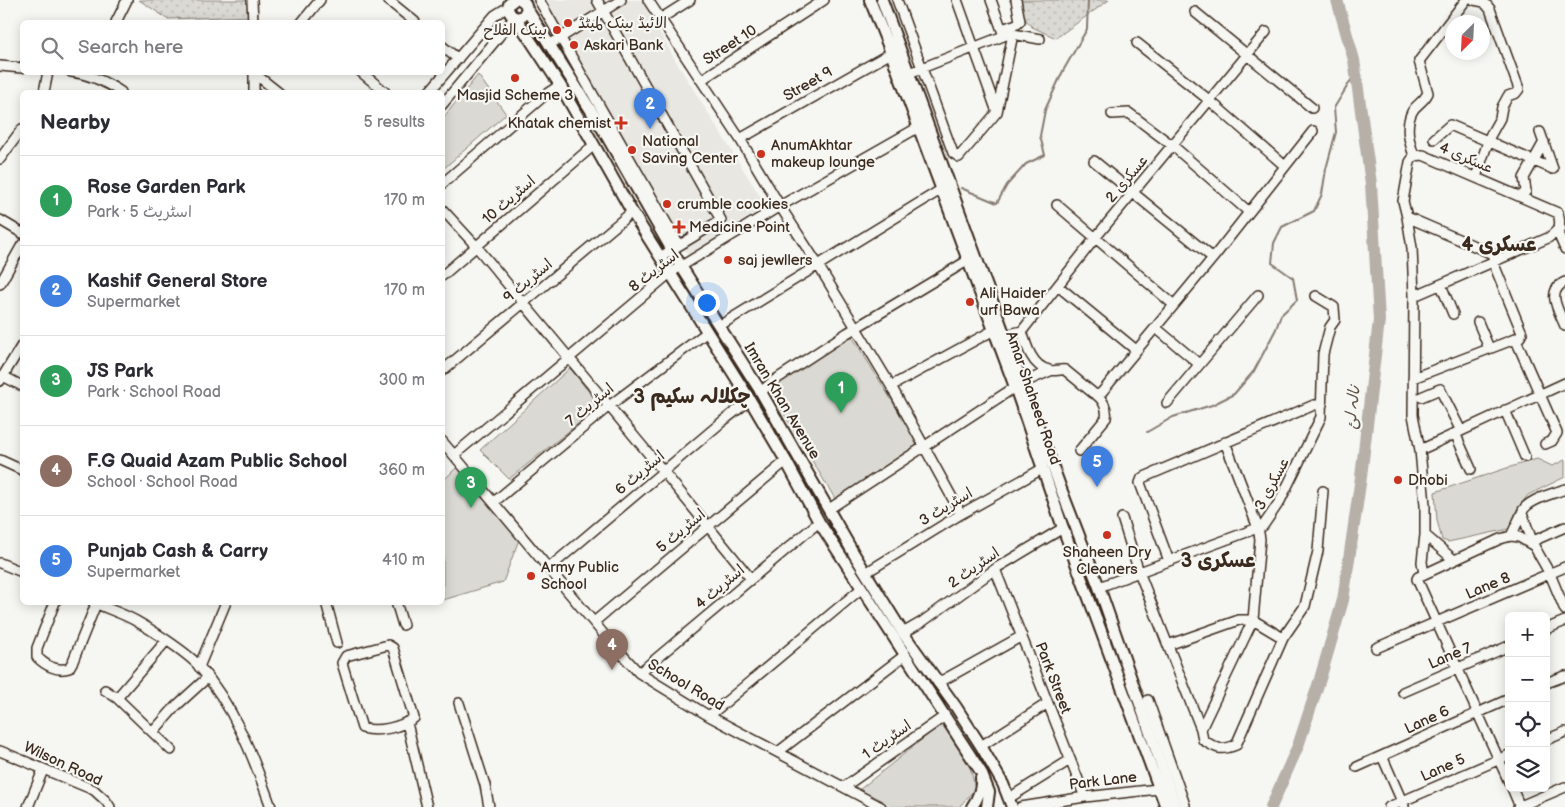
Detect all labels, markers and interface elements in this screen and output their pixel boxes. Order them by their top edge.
place label: الائیڈ بینک لمیٹڈ [578,14,667,33]
north arrow [1445,15,1490,60]
marker: الائیڈ بینک لمیٹڈ [562,17,574,29]
search box [20,20,445,75]
place label: بینک الفلاح [483,21,547,40]
street label: Street 10 [700,21,760,69]
marker: بینک الفلاح [551,24,563,36]
icon: search [38,34,66,62]
text: Search here [78,36,183,59]
place label: Askari Bank [584,36,664,55]
marker: Askari Bank [568,39,580,51]
street label: Street 9 [780,62,836,106]
marker: Masjid Scheme 3 [509,72,521,84]
place label: Masjid Scheme 3 [456,86,574,105]
pin: 2 [634,88,666,129]
text: Nearby [40,110,110,135]
text: 5 results [363,113,425,132]
place label: Khatak chemist [507,114,611,133]
marker: Khatak chemist [615,117,627,129]
place label: National Saving Center [642,132,739,168]
place label: AnumAkhtar makeup lounge [771,136,875,172]
street label: عسکری 4 [1436,138,1496,178]
marker: National Saving Center [626,144,638,156]
marker: AnumAkhtar makeup lounge [755,148,767,160]
street label: عسکری 2 [1102,151,1152,207]
street label: اسٹریٹ 10 [478,172,540,228]
text: Rose Garden Park [87,176,245,199]
text: 1 [53,191,59,210]
text: 170 m [384,191,425,210]
place label: crumble cookies [677,195,789,214]
marker: crumble cookies [661,198,673,210]
text: Park · اسٹریٹ 5 [87,203,192,222]
place label: Medicine Point [689,218,790,237]
marker: Medicine Point [673,221,685,233]
district label: عسکری 4 [1461,233,1537,257]
street label: اسٹریٹ 8 [625,245,683,297]
place label: saj jewllers [738,251,813,270]
marker: saj jewllers [722,254,734,266]
street label: اسٹریٹ 9 [499,255,557,307]
text: Kashif General Store [87,270,267,293]
text: 2 [51,281,61,300]
text: 170 m [384,281,425,300]
place label: Ali Haider urf Bawa [980,284,1047,320]
your location [694,290,720,316]
text: Supermarket [87,293,180,312]
marker: Ali Haider urf Bawa [964,296,976,308]
street label: Amar Shaheed Road [1001,329,1065,467]
street label: Imran Khan Avenue [740,339,824,463]
text: JS Park [87,360,153,383]
text: 3 [51,371,61,390]
text: 300 m [379,371,425,390]
pin: 1 [825,372,857,413]
street label: اسٹریٹ 7 [562,379,618,431]
text: Park · School Road [87,383,221,402]
water label: نالہ لئ [1341,383,1365,430]
district label: چکلالہ سکیم 3 [633,385,751,411]
pin: 5 [1081,446,1113,487]
street label: اسٹریٹ 6 [611,447,669,499]
text: F.G Quaid Azam Public School [87,450,347,473]
street label: عسکری 3 [1250,455,1294,513]
text: 4 [51,461,61,480]
text: 360 m [378,461,425,480]
pin: 3 [455,467,487,508]
place label: Dhobi [1408,471,1448,490]
text: School · School Road [87,473,238,492]
marker: Dhobi [1392,474,1404,486]
street label: اسٹریٹ 3 [916,484,976,530]
street label: اسٹریٹ 5 [653,505,709,557]
marker: Shaheen Dry Cleaners [1101,529,1113,541]
text: Punjab Cash & Carry [87,540,268,563]
street label: اسٹریٹ 2 [945,543,1003,593]
place label: Shaheen Dry Cleaners [1063,543,1151,579]
district label: عسکری 3 [1181,549,1256,573]
text: 5 [51,551,61,570]
text: 410 m [382,551,425,570]
place label: Army Public School [541,558,619,594]
street label: اسٹریٹ 4 [691,561,749,613]
text: Supermarket [87,563,180,582]
street label: Lane 8 [1463,568,1513,604]
marker: Army Public School [525,570,537,582]
map controls [1505,612,1550,792]
button: + [1505,612,1550,657]
pin: 4 [596,629,628,670]
street label: Lane 7 [1426,638,1475,674]
street label: Park Street [1031,640,1075,717]
street label: School Road [644,655,728,715]
button: − [1505,657,1550,702]
street label: Lane 6 [1402,701,1452,739]
button: locate [1505,702,1550,747]
street label: اسٹریٹ 1 [859,716,915,764]
street label: Wilson Road [21,738,105,790]
button: layers [1505,747,1550,792]
street label: Lane 5 [1418,750,1468,786]
street label: Park Lane [1068,767,1138,795]

